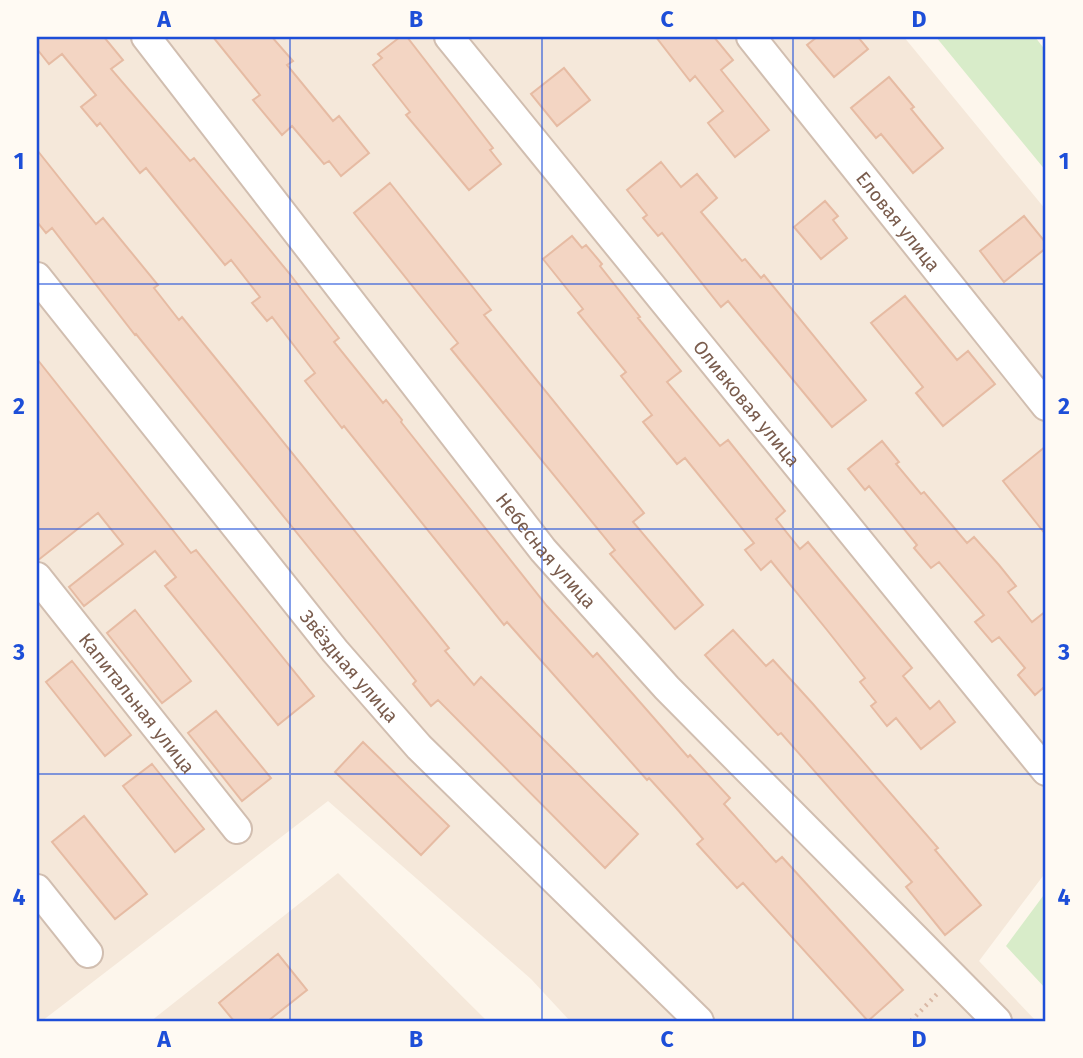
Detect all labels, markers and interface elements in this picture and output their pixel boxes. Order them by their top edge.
text: A [156,5,171,33]
text: B [409,5,423,33]
text: C [660,5,674,33]
text: D [912,5,927,33]
text: 1 [14,147,24,175]
text: 1 [1059,147,1069,175]
street label: Еловая улица [851,167,945,276]
street label: Оливковая улица [688,336,805,471]
text: 2 [13,392,25,420]
text: 2 [1058,392,1070,420]
street label: Небесная улица [491,488,601,613]
street label: Звёздная улица [295,605,403,727]
street label: Капитальная улица [74,628,200,778]
text: 3 [12,638,25,666]
text: 3 [1057,638,1070,666]
text: 4 [13,883,26,911]
text: 4 [1058,883,1071,911]
text: A [156,1025,171,1053]
text: B [409,1025,423,1053]
text: C [660,1025,674,1053]
text: D [912,1025,927,1053]

